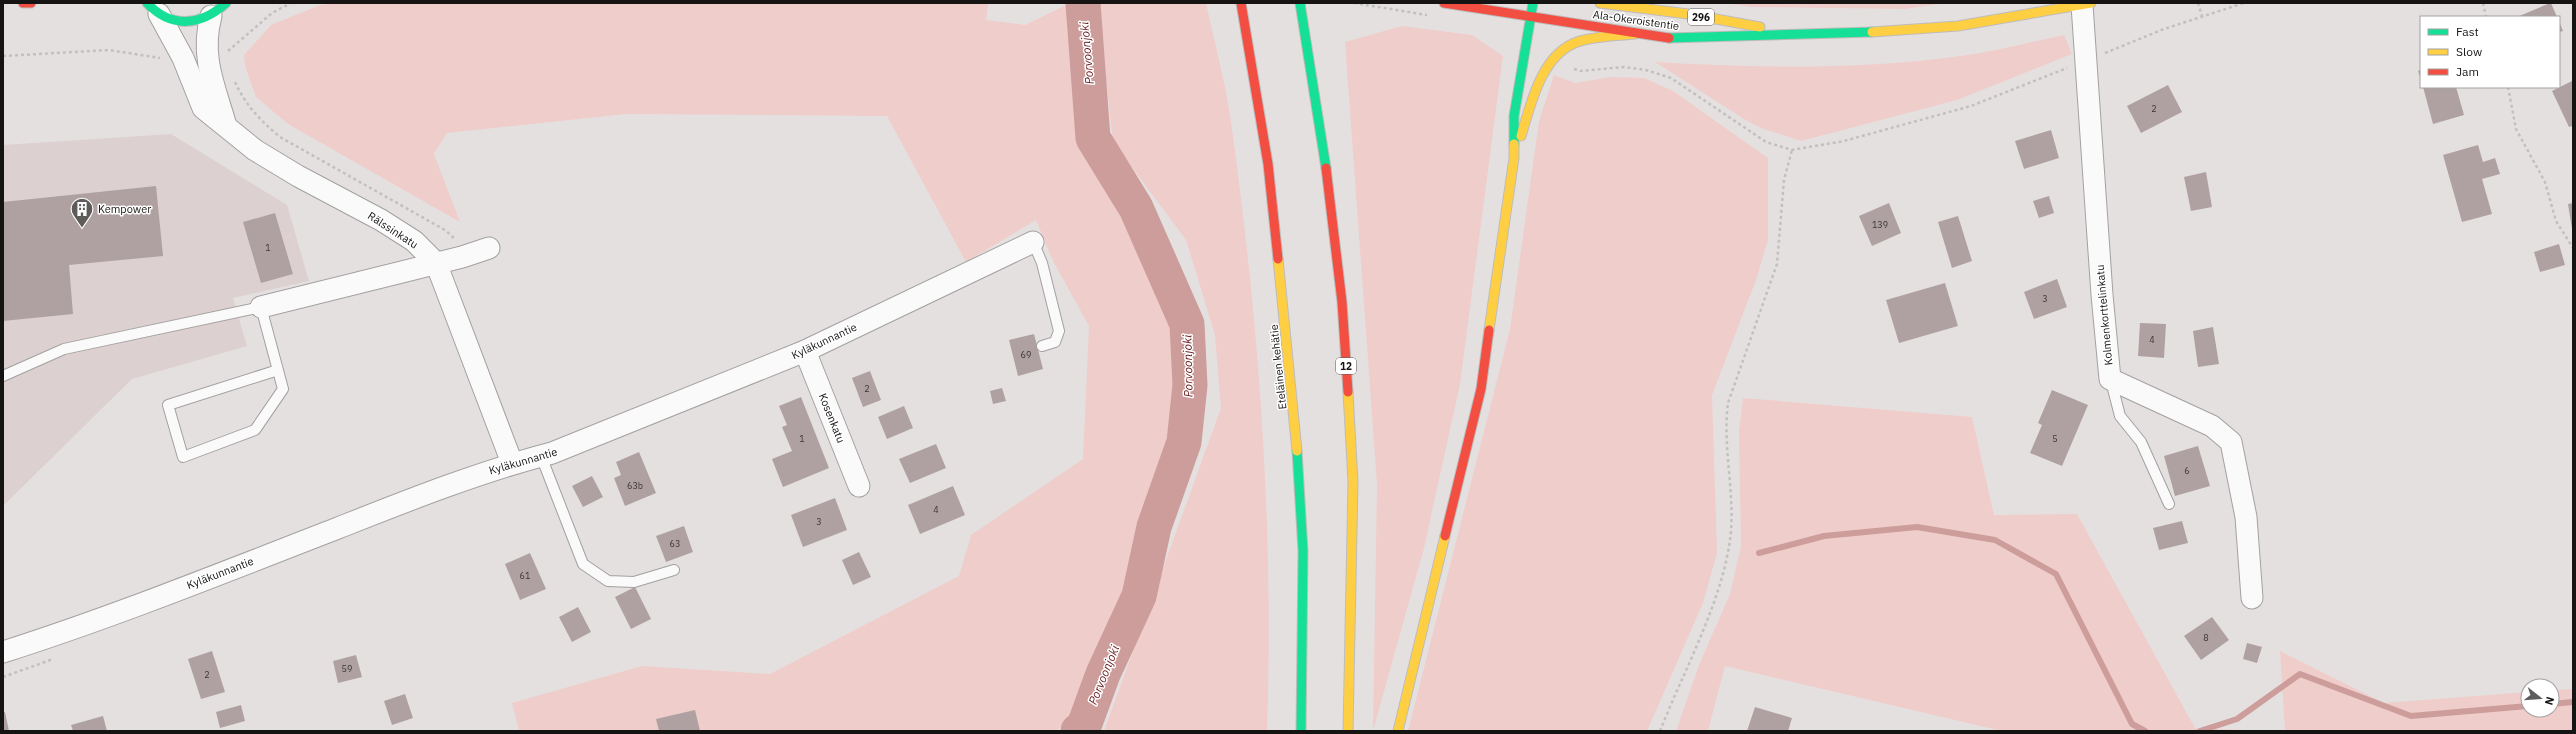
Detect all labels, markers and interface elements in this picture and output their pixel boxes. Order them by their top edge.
street label: Ala-Okeroistentie [1592,7,1680,33]
road number: 296 [1688,9,1714,25]
legend [2420,16,2560,88]
water label: Porvoonjoki [1076,20,1097,85]
text: Fast [2456,24,2479,39]
text: Slow [2456,44,2482,59]
text: Jam [2456,64,2479,79]
house number: 2 [2151,103,2157,114]
building icon: Kempower [69,196,95,229]
place label: Kempower [98,202,151,216]
street label: Rälssinkatu [365,209,421,251]
house number: 139 [1872,219,1888,230]
house number: 1 [265,242,271,253]
street label: Kolmenkorttelinkatu [2093,264,2115,366]
house number: 3 [2042,293,2048,304]
street label: Kyläkunnantie [789,320,859,362]
street label: Eteläinen kehätie [1267,324,1289,410]
water label: Porvoonjoki [1179,334,1196,397]
house number: 4 [2149,334,2155,345]
house number: 69 [1021,349,1031,360]
road number: 12 [1336,358,1356,374]
house number: 2 [864,383,870,394]
street label: Kosenkatu [816,391,848,445]
house number: 1 [799,433,805,444]
house number: 5 [2052,433,2058,444]
street label: Kyläkunnantie [487,445,559,477]
house number: 6 [2184,465,2190,476]
house number: 63b [627,480,643,491]
house number: 4 [933,504,939,515]
house number: 3 [816,516,822,527]
house number: 63 [670,538,680,549]
street label: Kyläkunnantie [185,554,255,592]
house number: 61 [520,570,530,581]
house number: 8 [2203,632,2209,643]
water label: Porvoonjoki [1085,642,1123,707]
house number: 59 [342,663,352,674]
house number: 2 [204,669,210,680]
north arrow [2520,678,2560,718]
text: N [2542,695,2557,707]

